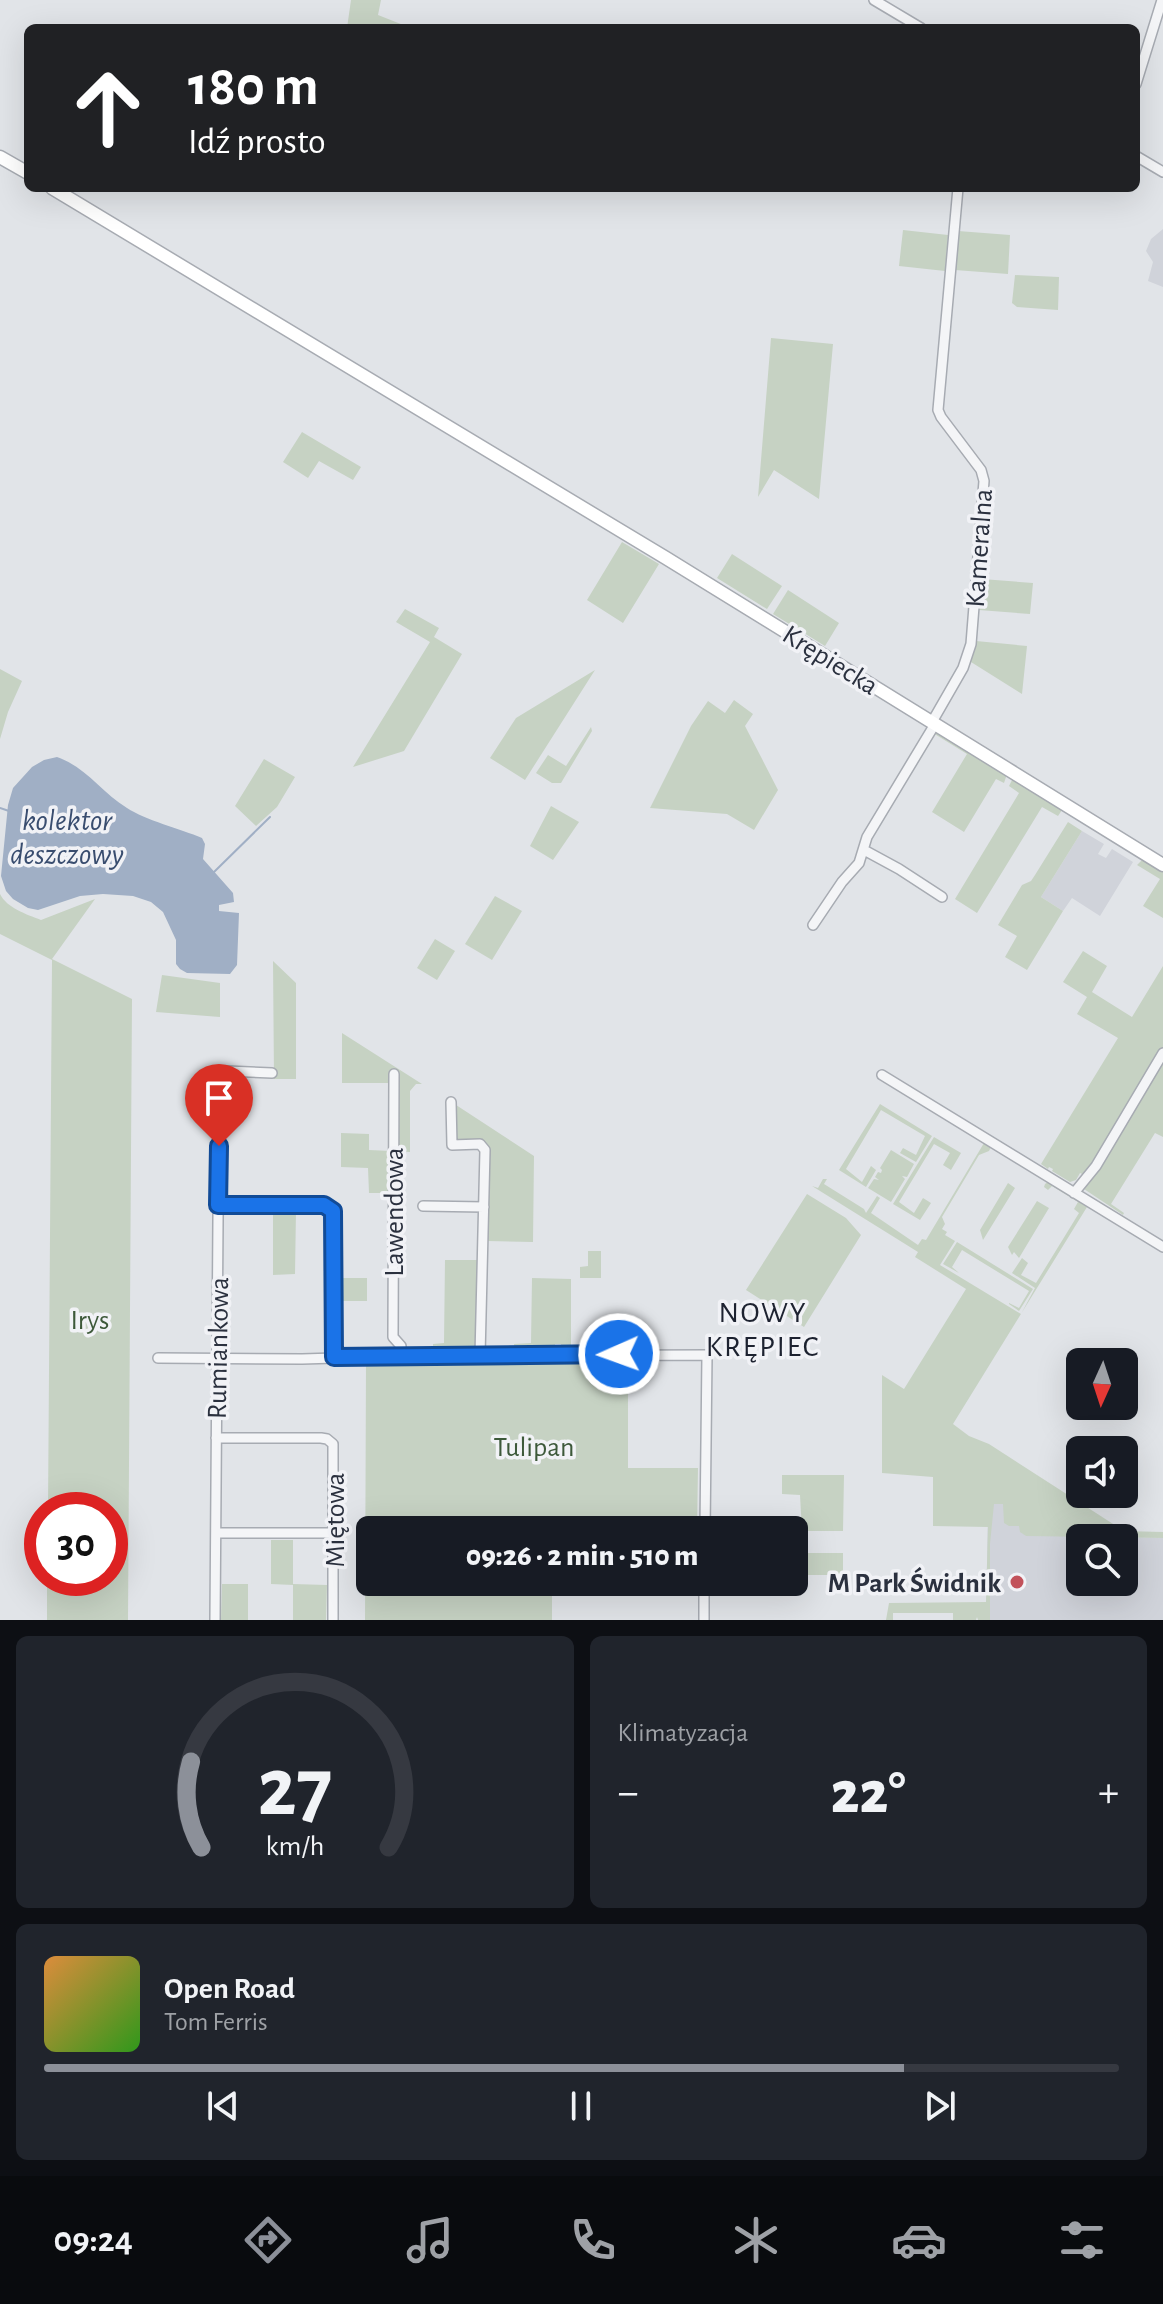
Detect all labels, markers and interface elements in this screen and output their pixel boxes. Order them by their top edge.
icon: ahead [56,56,160,160]
text: 180 m [188,59,319,115]
text: Idź prosto [188,124,326,160]
street label: Kameralna [962,488,998,608]
street label: Krępiecka [777,621,883,701]
water label: kolektor deszczowy [10,806,124,870]
pin [185,1064,253,1146]
icon: arrive [197,1076,241,1120]
street label: Lawendowa [381,1147,409,1277]
street label: Rumiankowa [204,1277,234,1419]
district label: NOWY KRĘPIEC [706,1298,820,1363]
park label: Irys [71,1307,109,1335]
position arrow [577,1312,661,1396]
north arrow [1066,1348,1138,1420]
map controls [1066,1348,1138,1596]
park label: Tulipan [494,1434,574,1462]
button: sound [1066,1436,1138,1508]
street label: Miętowa [322,1472,350,1568]
speed limit sign: 30 [24,1492,128,1596]
button: search [1066,1524,1138,1596]
text: 09:26 · 2 min · 510 m [466,1541,698,1571]
place label: M Park Świdnik [828,1567,1001,1598]
marker: M Park Świdnik [1008,1573,1026,1591]
text: Klimatyzacja [618,1720,748,1746]
text: 27 [257,1747,332,1831]
text: 22° [831,1764,906,1824]
text: − [618,1771,639,1815]
text: + [1098,1771,1119,1815]
text: km/h [265,1832,324,1861]
text: Open Road [164,1974,295,2004]
text: Tom Ferris [164,2009,268,2035]
icon: previous [201,2084,245,2128]
icon: pause [559,2084,603,2128]
icon: next [918,2084,962,2128]
icon: directions [240,2212,296,2268]
icon: music [402,2212,458,2268]
icon: phone [565,2212,621,2268]
icon: climate [728,2212,784,2268]
icon: car [891,2212,947,2268]
icon: filters [1054,2212,1110,2268]
text: 09:24 [53,2222,133,2258]

